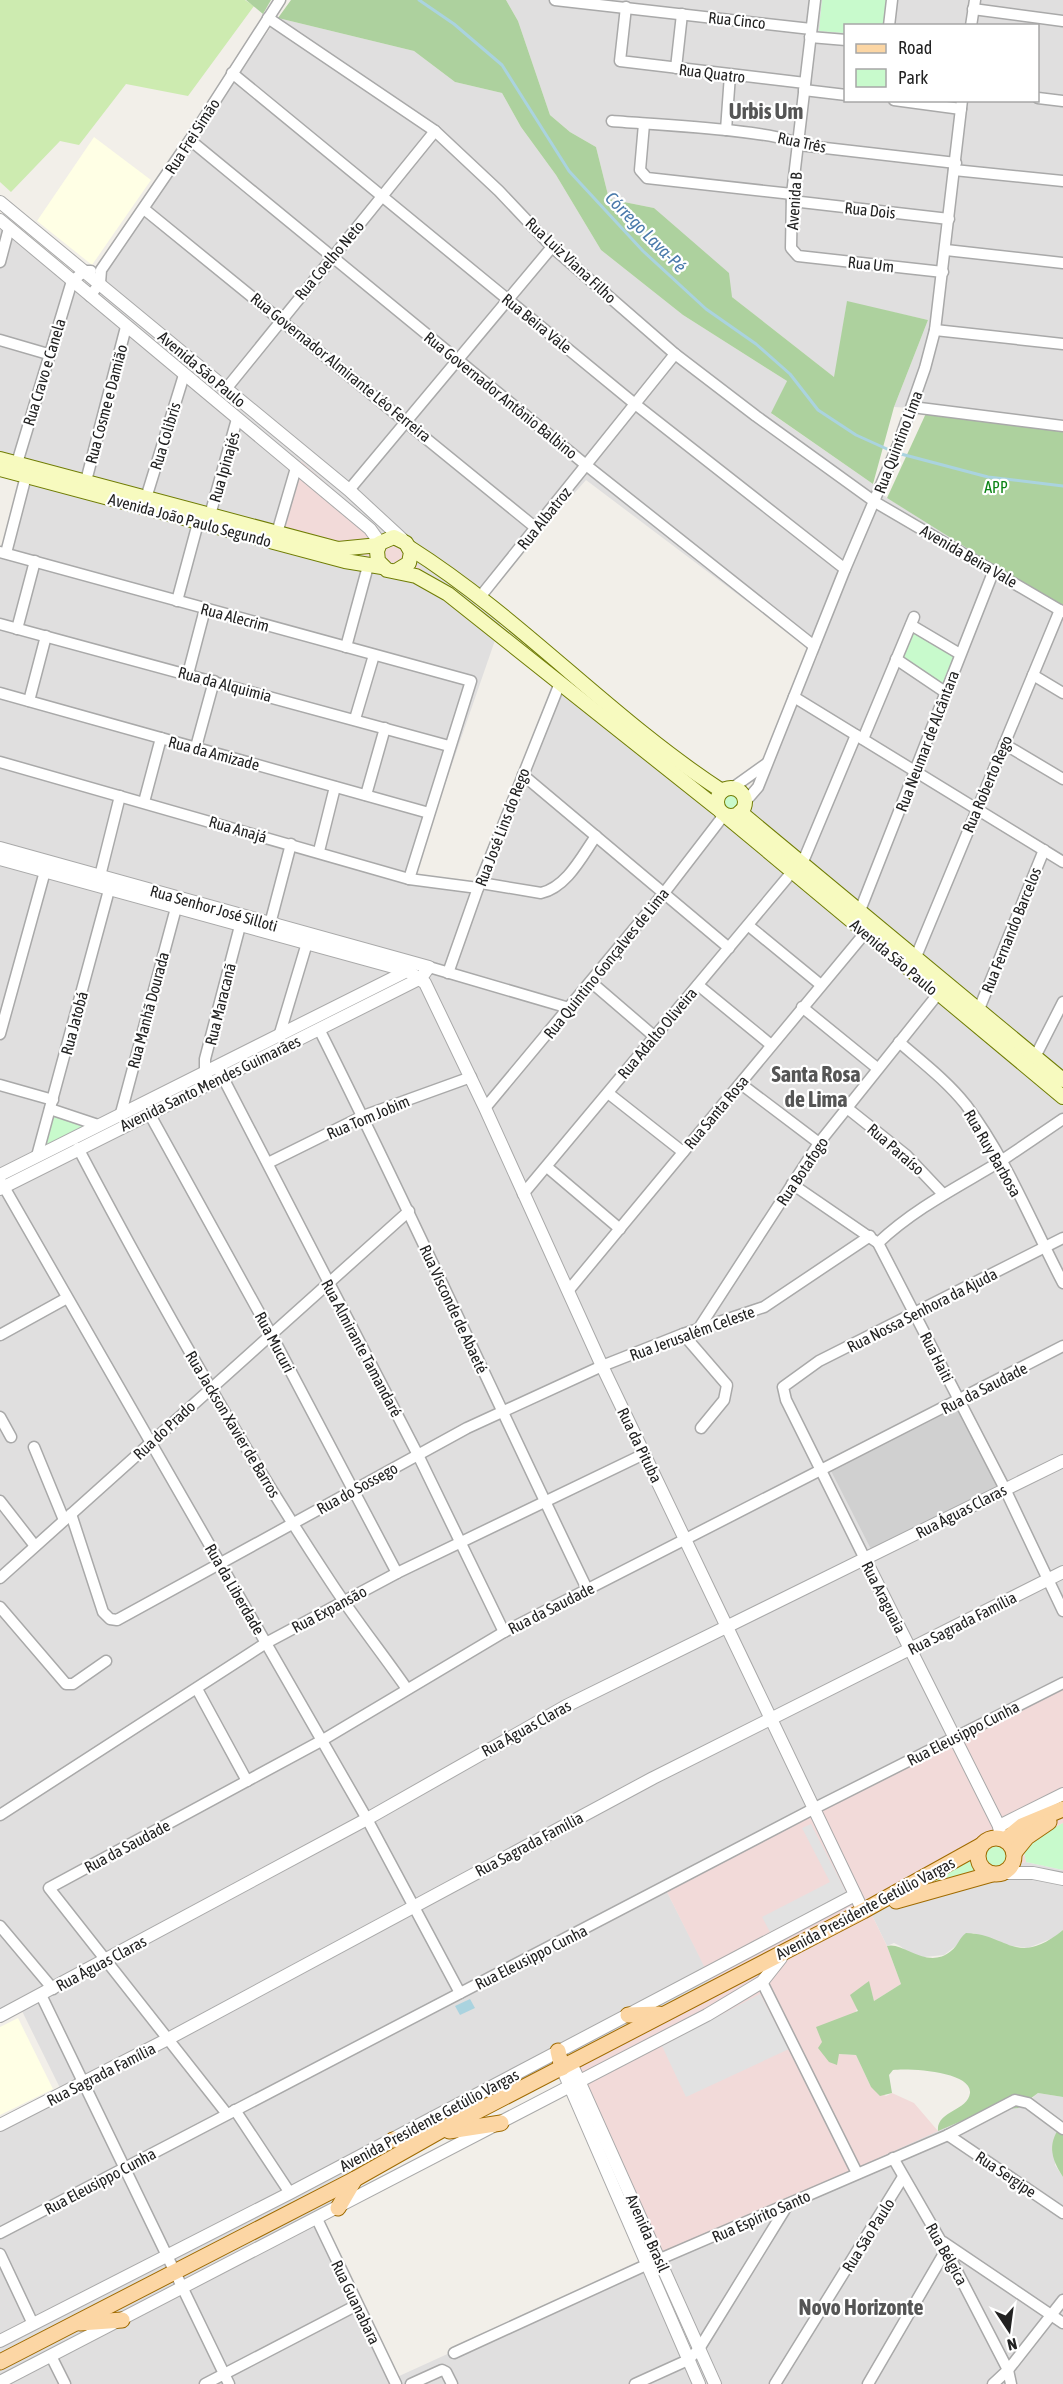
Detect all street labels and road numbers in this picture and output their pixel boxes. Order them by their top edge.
street label: Rua Cinco [707,8,767,32]
street label: Rua Quatro [678,60,746,86]
street label: Rua Frei Simão [161,95,223,177]
street label: Rua Três [776,128,828,156]
street label: Avenida B [783,171,805,230]
street label: Rua Dois [844,198,897,222]
street label: Rua Luiz Viana Filho [522,214,620,306]
street label: Rua Coelho Neto [291,217,367,303]
street label: Rua Um [847,253,895,275]
street label: Rua Governador Almirante Léo Ferreira [247,289,435,445]
street label: Rua Beira Vale [499,290,575,356]
street label: Rua Cravo e Canela [19,316,69,428]
street label: Avenida São Paulo [155,327,249,411]
street label: Rua Governador Antônio Balbino [421,328,581,462]
street label: Rua Cosme e Damião [81,342,131,466]
street label: Rua Quintino Lima [870,388,926,496]
street label: Rua Colibris [146,400,184,472]
street label: Rua Ipinajés [205,429,244,505]
street label: Rua Albatroz [513,483,575,553]
street label: Avenida João Paulo Segundo [106,490,273,551]
street label: Avenida Beira Vale [917,521,1021,591]
street label: Rua Alecrim [199,599,271,635]
street label: Rua da Alquimia [176,663,274,706]
street label: Rua Neumar de Alcântara [892,668,962,814]
street label: Rua da Amizade [166,732,262,774]
street label: Rua Roberto Rego [958,733,1016,836]
street label: Rua José Lins do Rego [471,765,534,889]
street label: Rua Anajá [207,812,269,847]
street label: Rua Fernando Barcelos [978,864,1045,995]
street label: Rua Senhor José Silloti [148,881,280,935]
street label: Rua Quintino Gonçalves de Lima [540,884,673,1042]
street label: Avenida São Paulo [847,915,941,999]
street label: Rua Manhã Dourada [124,950,172,1070]
street label: Rua Maracanã [201,961,239,1047]
street label: Rua Adalto Oliveira [614,984,700,1082]
street label: Rua Jatobá [57,989,91,1057]
street label: Avenida Santo Mendes Guimarães [117,1031,303,1135]
street label: Rua Santa Rosa [680,1072,752,1152]
street label: Rua Tom Jobim [324,1092,412,1142]
street label: Rua Ruy Barbosa [960,1106,1025,1200]
street label: Rua Paraíso [864,1120,928,1178]
street label: Rua Botafogo [773,1133,832,1209]
street label: Rua Visconde de Abaeté [416,1242,492,1376]
street label: Rua Nossa Senhora da Ajuda [844,1264,1000,1357]
street label: Rua Almirante Tamandaré [318,1276,406,1420]
street label: Rua Jerusalém Celeste [627,1302,757,1364]
street label: Rua Mucuri [252,1309,298,1375]
street label: Rua Haiti [917,1329,957,1385]
street label: Rua Jackson Xavier de Barros [182,1347,284,1501]
street label: Rua da Saudade [938,1359,1030,1417]
street label: Rua do Prado [130,1397,198,1463]
street label: Rua da Pituba [614,1405,666,1485]
street label: Rua do Sossego [313,1458,401,1518]
street label: Rua Águas Claras [913,1480,1010,1542]
street label: Rua da Liberdade [202,1540,268,1638]
street label: Rua Araguaia [857,1558,910,1636]
street label: Rua da Saudade [505,1579,597,1637]
street label: Rua Expansão [289,1582,370,1637]
street label: Rua Sagrada Família [905,1588,1020,1659]
street label: Rua Águas Claras [478,1696,575,1761]
street label: Rua Eleusippo Cunha [904,1697,1022,1770]
street label: Rua Sagrada Família [472,1808,586,1881]
street label: Rua da Saudade [81,1816,173,1876]
street label: Avenida Presidente Getúlio Vargas [772,1853,958,1964]
street label: Rua Eleusippo Cunha [472,1921,590,1994]
street label: Rua Águas Claras [53,1932,150,1995]
street label: Rua Sagrada Família [44,2039,159,2110]
street label: Avenida Presidente Getúlio Vargas [336,2065,522,2176]
street label: Rua Eleusippo Cunha [41,2144,159,2219]
street label: Rua Sergipe [972,2147,1040,2202]
street label: Rua Espírito Santo [709,2186,813,2247]
street label: Avenida Brasil [623,2191,673,2275]
street label: Rua São Paulo [838,2195,898,2275]
street label: Rua Bélgica [922,2220,971,2289]
street label: Rua Guanabara [328,2257,384,2347]

